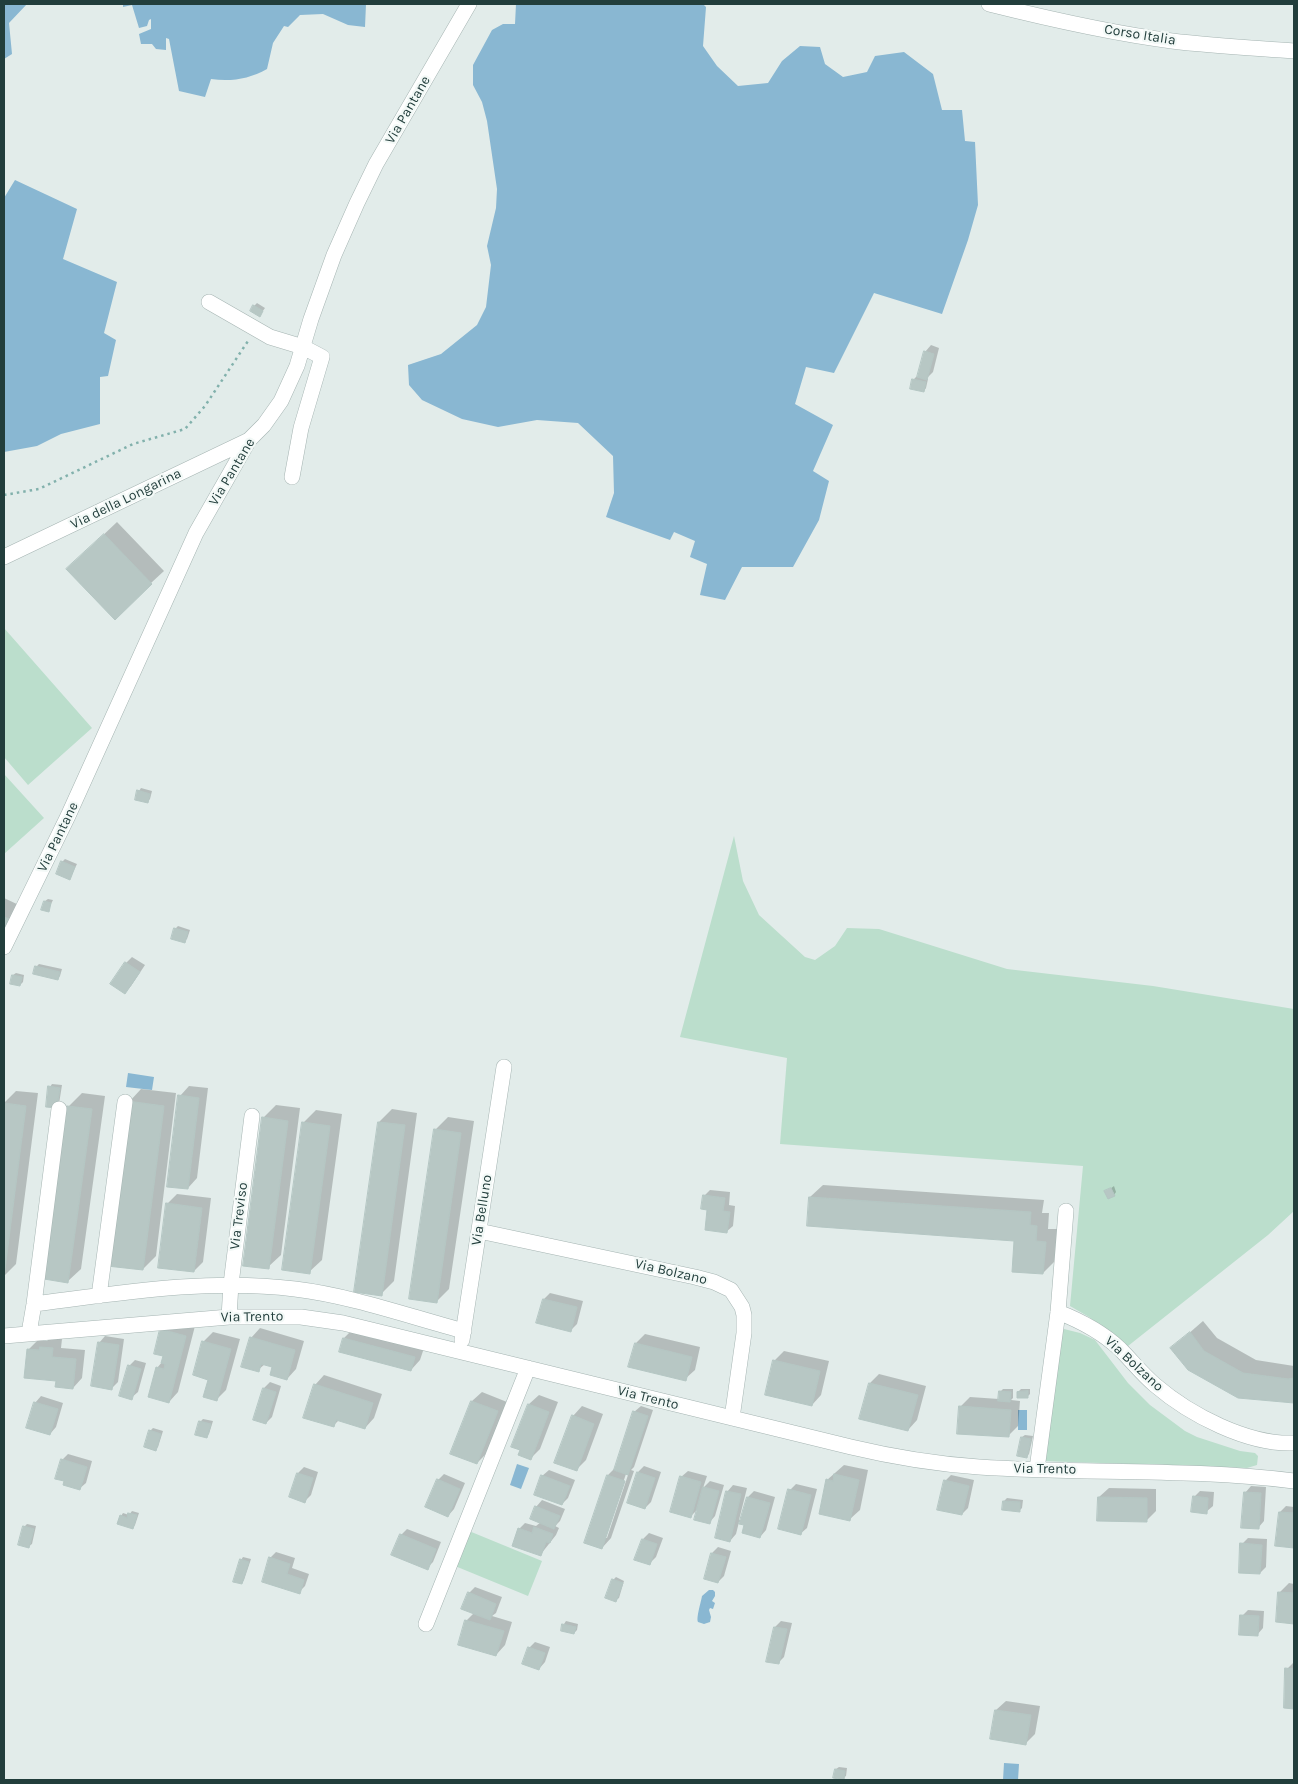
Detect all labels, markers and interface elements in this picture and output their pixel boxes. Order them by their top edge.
street label: Corso Italia [1103,21,1177,49]
street label: Via Pantane [382,73,434,147]
street label: Via Pantane [205,435,259,509]
street label: Via della Longarina [68,465,184,533]
street label: Via Pantane [34,799,82,875]
street label: Via Belluno [468,1173,496,1247]
street label: Via Treviso [227,1181,251,1251]
street label: Via Bolzano [633,1256,709,1288]
street label: Via Trento [221,1308,283,1326]
street label: Via Bolzano [1101,1333,1167,1395]
street label: Via Trento [616,1382,680,1414]
street label: Via Trento [1014,1460,1076,1478]

